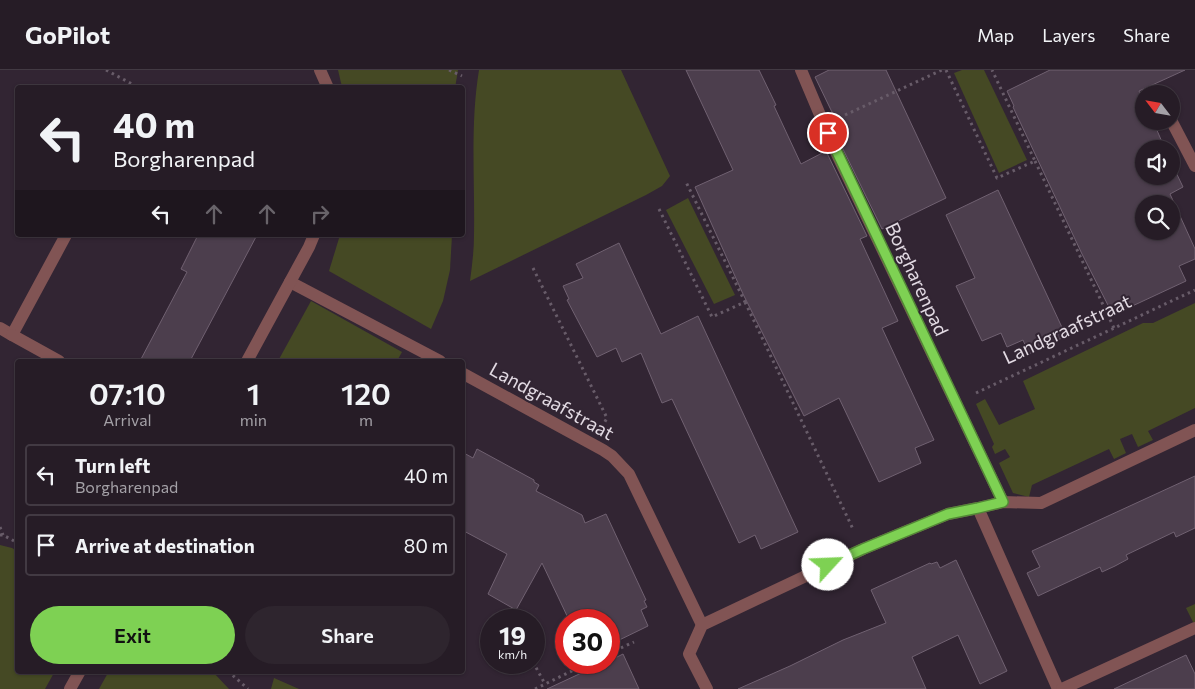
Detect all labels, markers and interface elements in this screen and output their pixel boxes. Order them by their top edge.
text: GoPilot [25,20,110,49]
text: Map [977,24,1014,46]
text: Layers [1042,24,1095,46]
text: Share [1123,24,1170,46]
north arrow [1135,85,1180,130]
map controls [1135,85,1180,240]
text: 40 m [113,102,195,145]
icon: left [30,105,95,170]
pin [807,112,849,154]
icon: arrive [814,119,842,147]
button: sound [1135,140,1180,185]
text: Borgharenpad [113,145,255,172]
button: search [1135,195,1180,240]
icon: left [147,200,175,228]
icon: ahead [200,200,228,228]
icon: ahead [253,200,281,228]
icon: right [306,200,334,228]
street label: Borgharenpad [881,218,954,339]
street label: Landgraafstraat [999,289,1135,368]
street label: Landgraafstraat [486,357,619,444]
text: 07:10 [89,374,166,411]
text: 1 [247,374,260,411]
text: 120 [341,374,391,411]
text: Arrival [103,410,152,429]
text: min [240,410,267,429]
text: m [359,410,373,429]
text: Turn left [75,454,150,477]
icon: left [32,461,60,489]
text: 40 m [404,464,448,487]
text: Borgharenpad [75,477,178,496]
icon: arrive [32,531,60,559]
text: Arrive at destination [75,534,255,557]
text: 80 m [404,534,448,557]
position arrow [801,538,853,590]
button: Exit [30,606,235,664]
button: Share [245,606,450,664]
speed limit sign: 30 [555,609,620,674]
text: 19 [499,620,526,650]
text: km/h [498,647,527,661]

